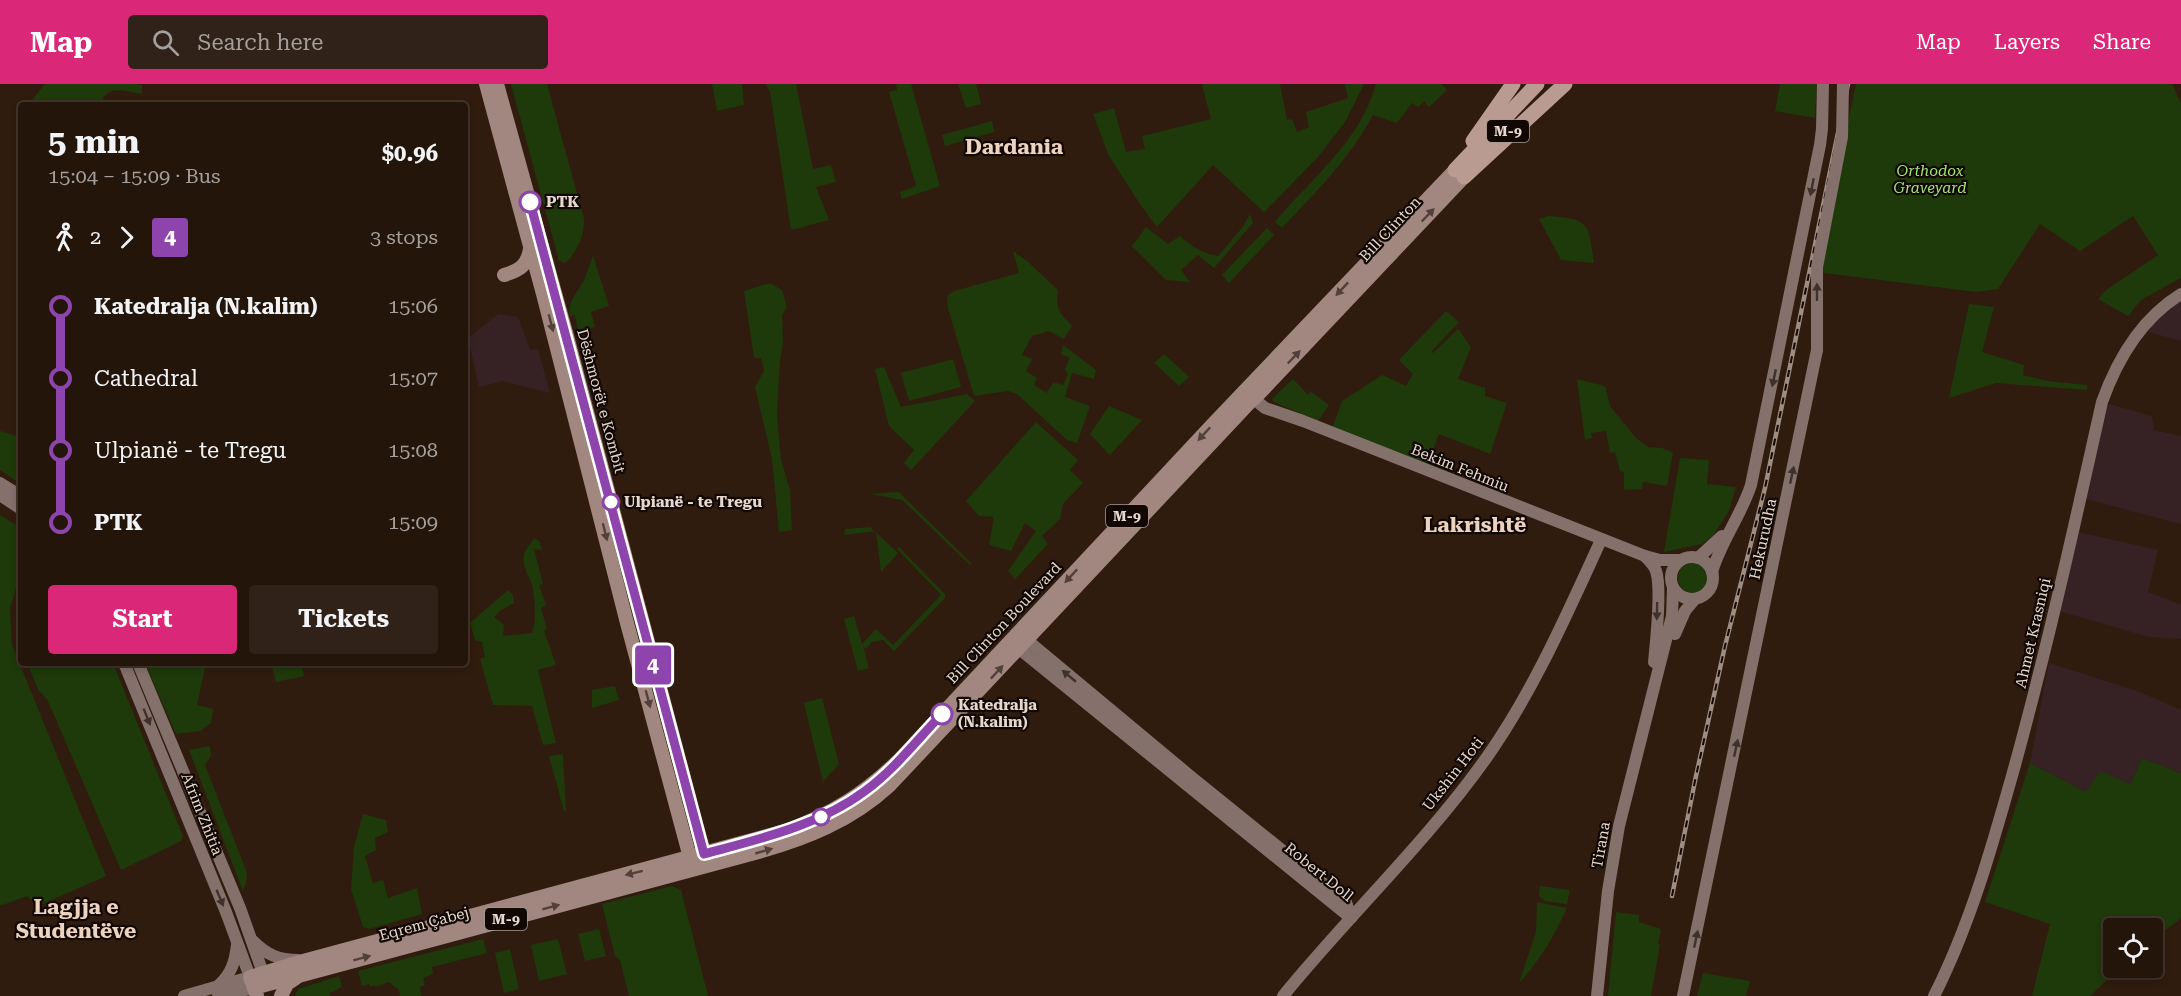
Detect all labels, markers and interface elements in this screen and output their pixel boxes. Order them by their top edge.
search box [128,15,548,69]
text: Map [30,26,92,59]
icon: search [149,26,182,59]
text: Search here [197,30,323,55]
text: Map [1916,30,1961,54]
text: Layers [1994,30,2060,54]
text: Share [2093,30,2151,54]
road number: M-9 [1487,120,1529,142]
text: 5 min [48,122,140,161]
district label: Dardania [965,135,1064,159]
text: $0.96 [382,141,438,166]
park label: Orthodox Graveyard [1893,162,1967,197]
text: 15:04 – 15:09 · Bus [48,164,220,188]
one-way arrow [1807,177,1816,196]
marker: PTK [519,191,541,213]
place label: PTK [546,193,579,211]
street label: Bill Clinton [1355,193,1425,265]
one-way arrow [1421,208,1435,223]
icon: walk [48,221,81,254]
icon: forward [110,221,143,254]
text: 2 [90,225,101,249]
text: 4 [164,225,176,249]
text: 3 stops [370,225,438,249]
one-way arrow [1336,281,1350,295]
one-way arrow [1812,282,1822,301]
text: Katedralja (N.kalim) [94,294,318,319]
text: 15:06 [388,294,438,318]
one-way arrow [546,314,556,332]
street label: Dëshmorët e Kombit [573,327,629,475]
one-way arrow [1286,350,1300,364]
text: Cathedral [94,366,198,391]
text: 15:07 [388,366,438,390]
one-way arrow [1769,369,1778,388]
one-way arrow [1197,426,1211,441]
text: Ulpianë - te Tregu [94,438,286,463]
text: 15:08 [388,438,438,462]
street label: Bekim Fehmiu [1408,440,1512,496]
one-way arrow [1787,465,1797,484]
marker: Ulpianë - te Tregu [602,493,620,511]
place label: Ulpianë - te Tregu [624,493,762,511]
street label: Hekurudha [1746,497,1780,581]
road number: M-9 [1106,505,1148,527]
text: PTK [94,510,143,535]
text: 15:09 [388,510,438,534]
district label: Lakrishtë [1424,513,1526,537]
one-way arrow [600,523,610,541]
street label: Bill Clinton Boulevard [943,558,1065,687]
one-way arrow [1065,568,1078,583]
street label: Ahmet Krasniqi [2012,576,2054,690]
button: Start [48,585,237,654]
button: Tickets [249,585,438,654]
one-way arrow [1652,601,1662,620]
line badge: 4 [634,646,672,684]
text: 4 [647,653,659,677]
one-way arrow [990,665,1004,680]
one-way arrow [1061,670,1077,683]
one-way arrow [644,690,654,708]
place label: Katedralja (N.kalim) [958,696,1037,731]
marker: Katedralja (N.kalim) [931,703,953,725]
one-way arrow [143,708,152,726]
street label: Ukshin Hoti [1419,733,1487,814]
one-way arrow [1731,739,1741,757]
street label: Afrim Zhitia [177,770,227,858]
unlabelled marker [812,808,830,826]
street label: Tirana [1588,820,1614,870]
street label: Robert Doll [1281,839,1357,905]
one-way arrow [755,846,773,855]
one-way arrow [625,868,643,878]
one-way arrow [215,889,225,907]
district label: Lagjja e Studentëve [16,895,136,943]
one-way arrow [542,902,560,912]
street label: Eqrem Çabej [377,903,471,945]
road number: M-9 [485,908,527,930]
map controls [2103,918,2163,978]
button: locate [2103,918,2163,978]
one-way arrow [1691,930,1701,948]
one-way arrow [353,952,371,962]

